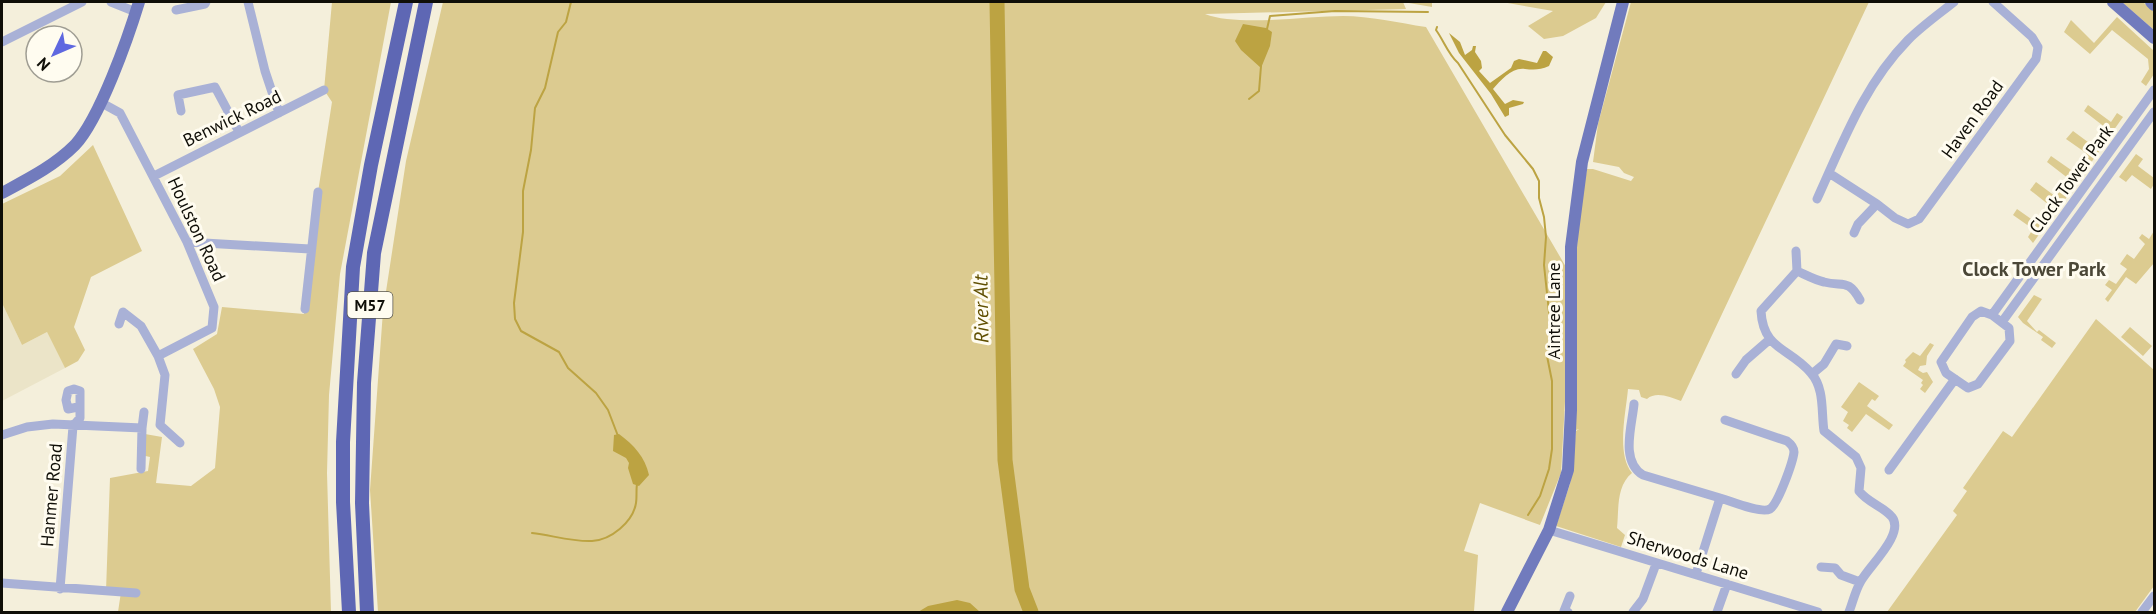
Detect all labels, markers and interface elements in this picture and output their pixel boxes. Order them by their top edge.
north arrow [24,24,84,84]
text: N [32,54,54,75]
street label: Haven Road [1936,75,2008,163]
street label: Benwick Road [179,84,285,152]
street label: Clock Tower Park [2024,120,2118,238]
street label: Houlston Road [163,173,231,285]
district label: Clock Tower Park [1962,256,2106,282]
street label: Aintree Lane [1542,262,1565,360]
water label: River Alt [967,273,995,343]
road number: M57 [348,292,392,318]
street label: Hanmer Road [35,442,67,548]
street label: Sherwoods Lane [1624,526,1752,584]

